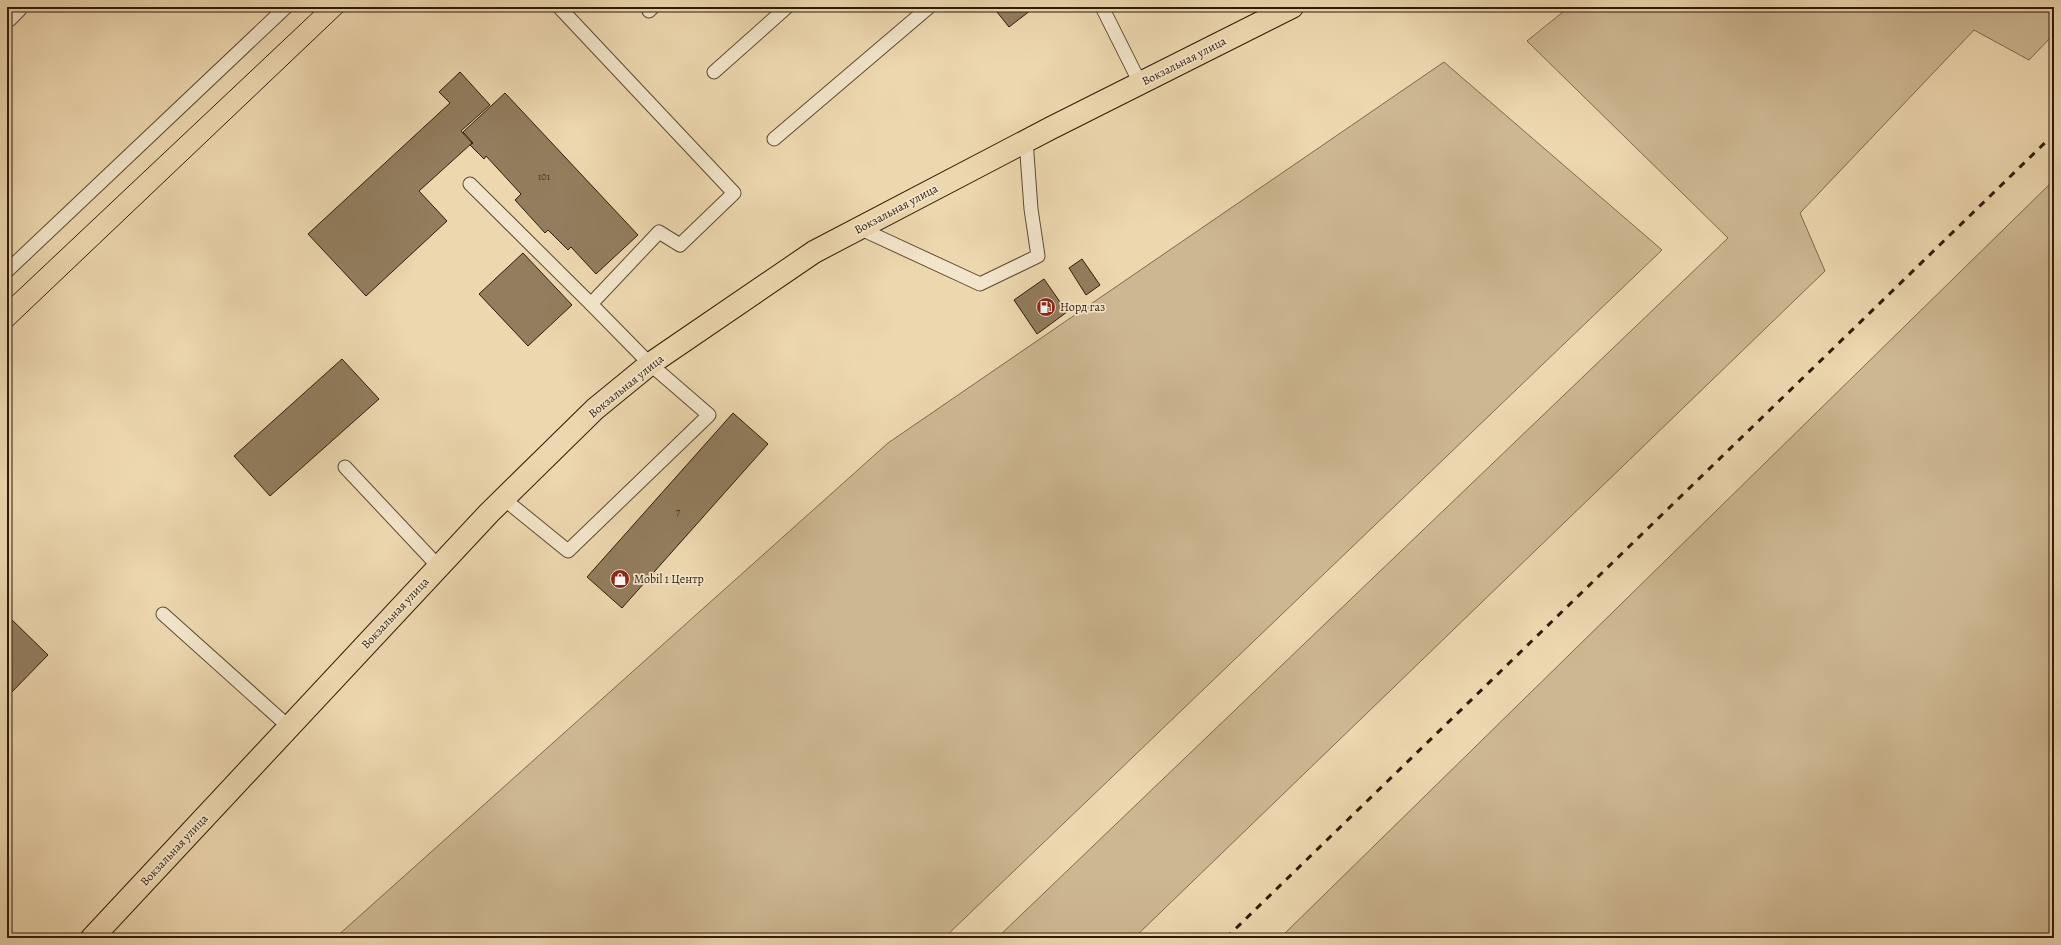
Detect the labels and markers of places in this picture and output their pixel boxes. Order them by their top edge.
fuel station icon: Норд газ [1035,296,1057,318]
place label: Норд газ [1060,299,1105,315]
shop icon: Mobil 1 Центр [609,568,631,590]
place label: Mobil 1 Центр [634,571,704,587]

